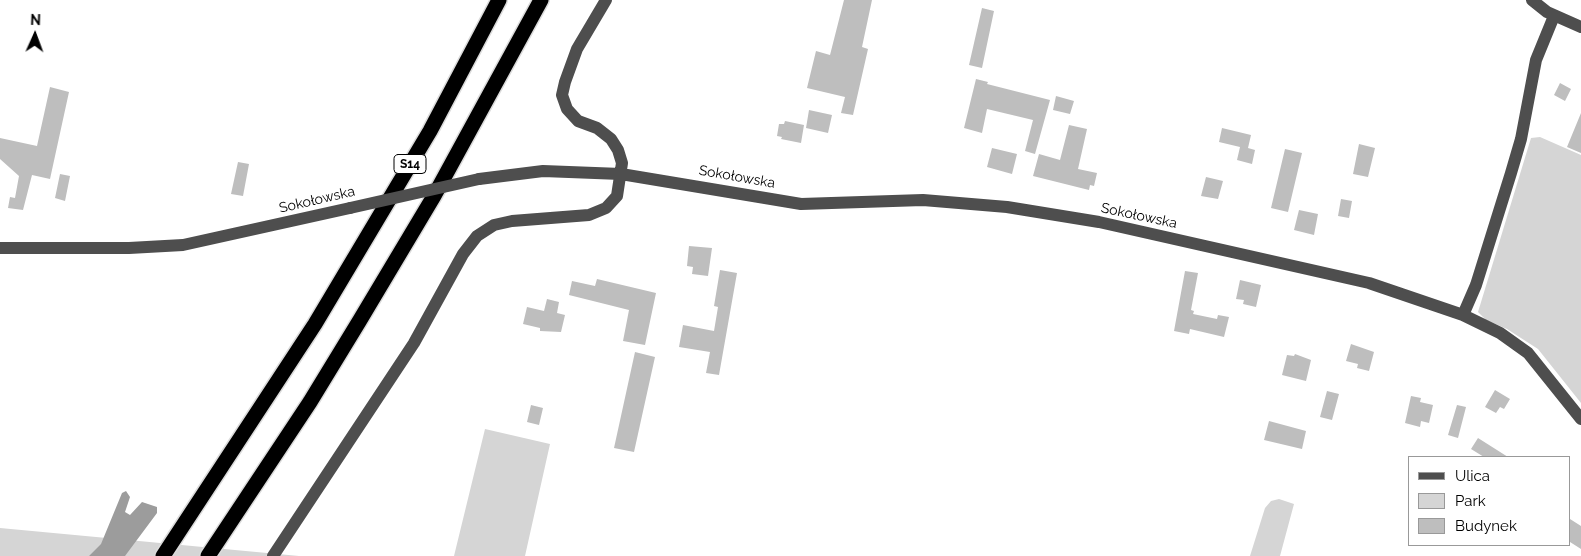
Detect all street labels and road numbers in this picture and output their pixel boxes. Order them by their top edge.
road number: S14 [394,154,426,173]
street label: Sokołowska [697,162,777,192]
street label: Sokołowska [277,183,357,217]
street label: Sokołowska [1099,200,1179,232]

